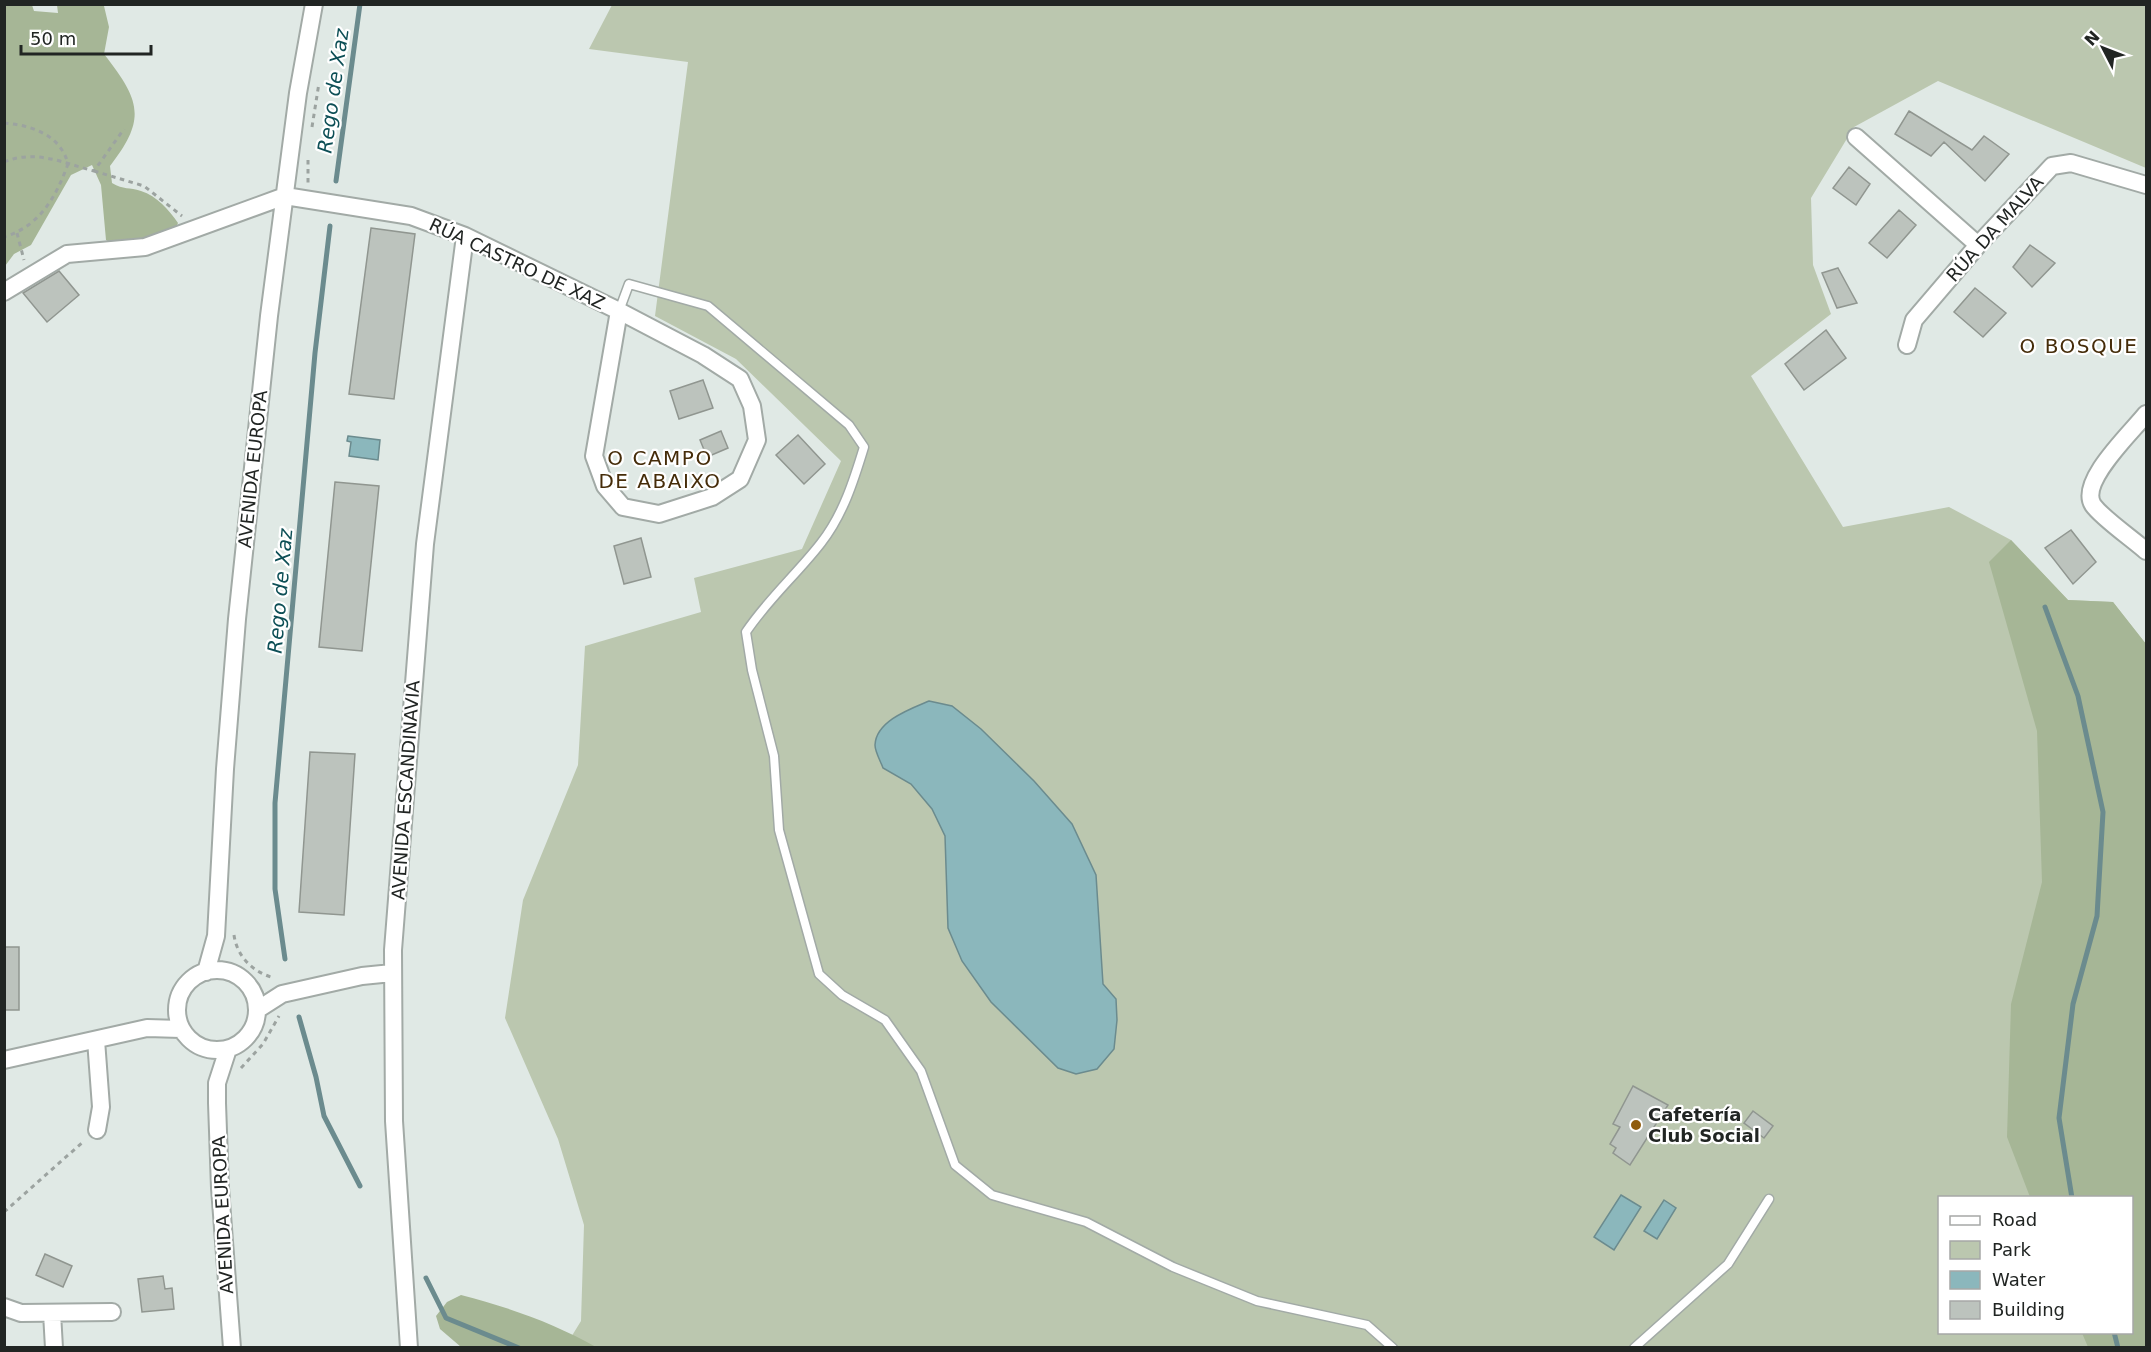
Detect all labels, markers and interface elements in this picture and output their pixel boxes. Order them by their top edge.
scale bar [21,18,152,56]
north arrow [2073,18,2133,78]
water label: Rego de Xaz [312,27,354,155]
text: N [2081,27,2104,50]
text: 50 m [30,28,76,49]
street label: RÚA DA MALVA [1942,171,2048,286]
street label: RÚA CASTRO DE XAZ [426,214,608,313]
district label: O BOSQUE [2020,334,2138,358]
street label: AVENIDA EUROPA [234,388,271,549]
district label: O CAMPO DE ABAIXO [598,446,722,493]
water label: Rego de Xaz [263,527,297,654]
street label: AVENIDA ESCANDINAVIA [387,679,424,900]
place label: Cafetería Club Social [1648,1104,1760,1146]
marker: Cafetería Club Social [1629,1118,1643,1132]
street label: AVENIDA EUROPA [208,1135,237,1295]
legend [1938,1196,2133,1334]
text: Road [1992,1209,2037,1230]
text: Park [1992,1239,2031,1260]
text: Water [1992,1269,2046,1290]
text: Building [1992,1299,2065,1320]

